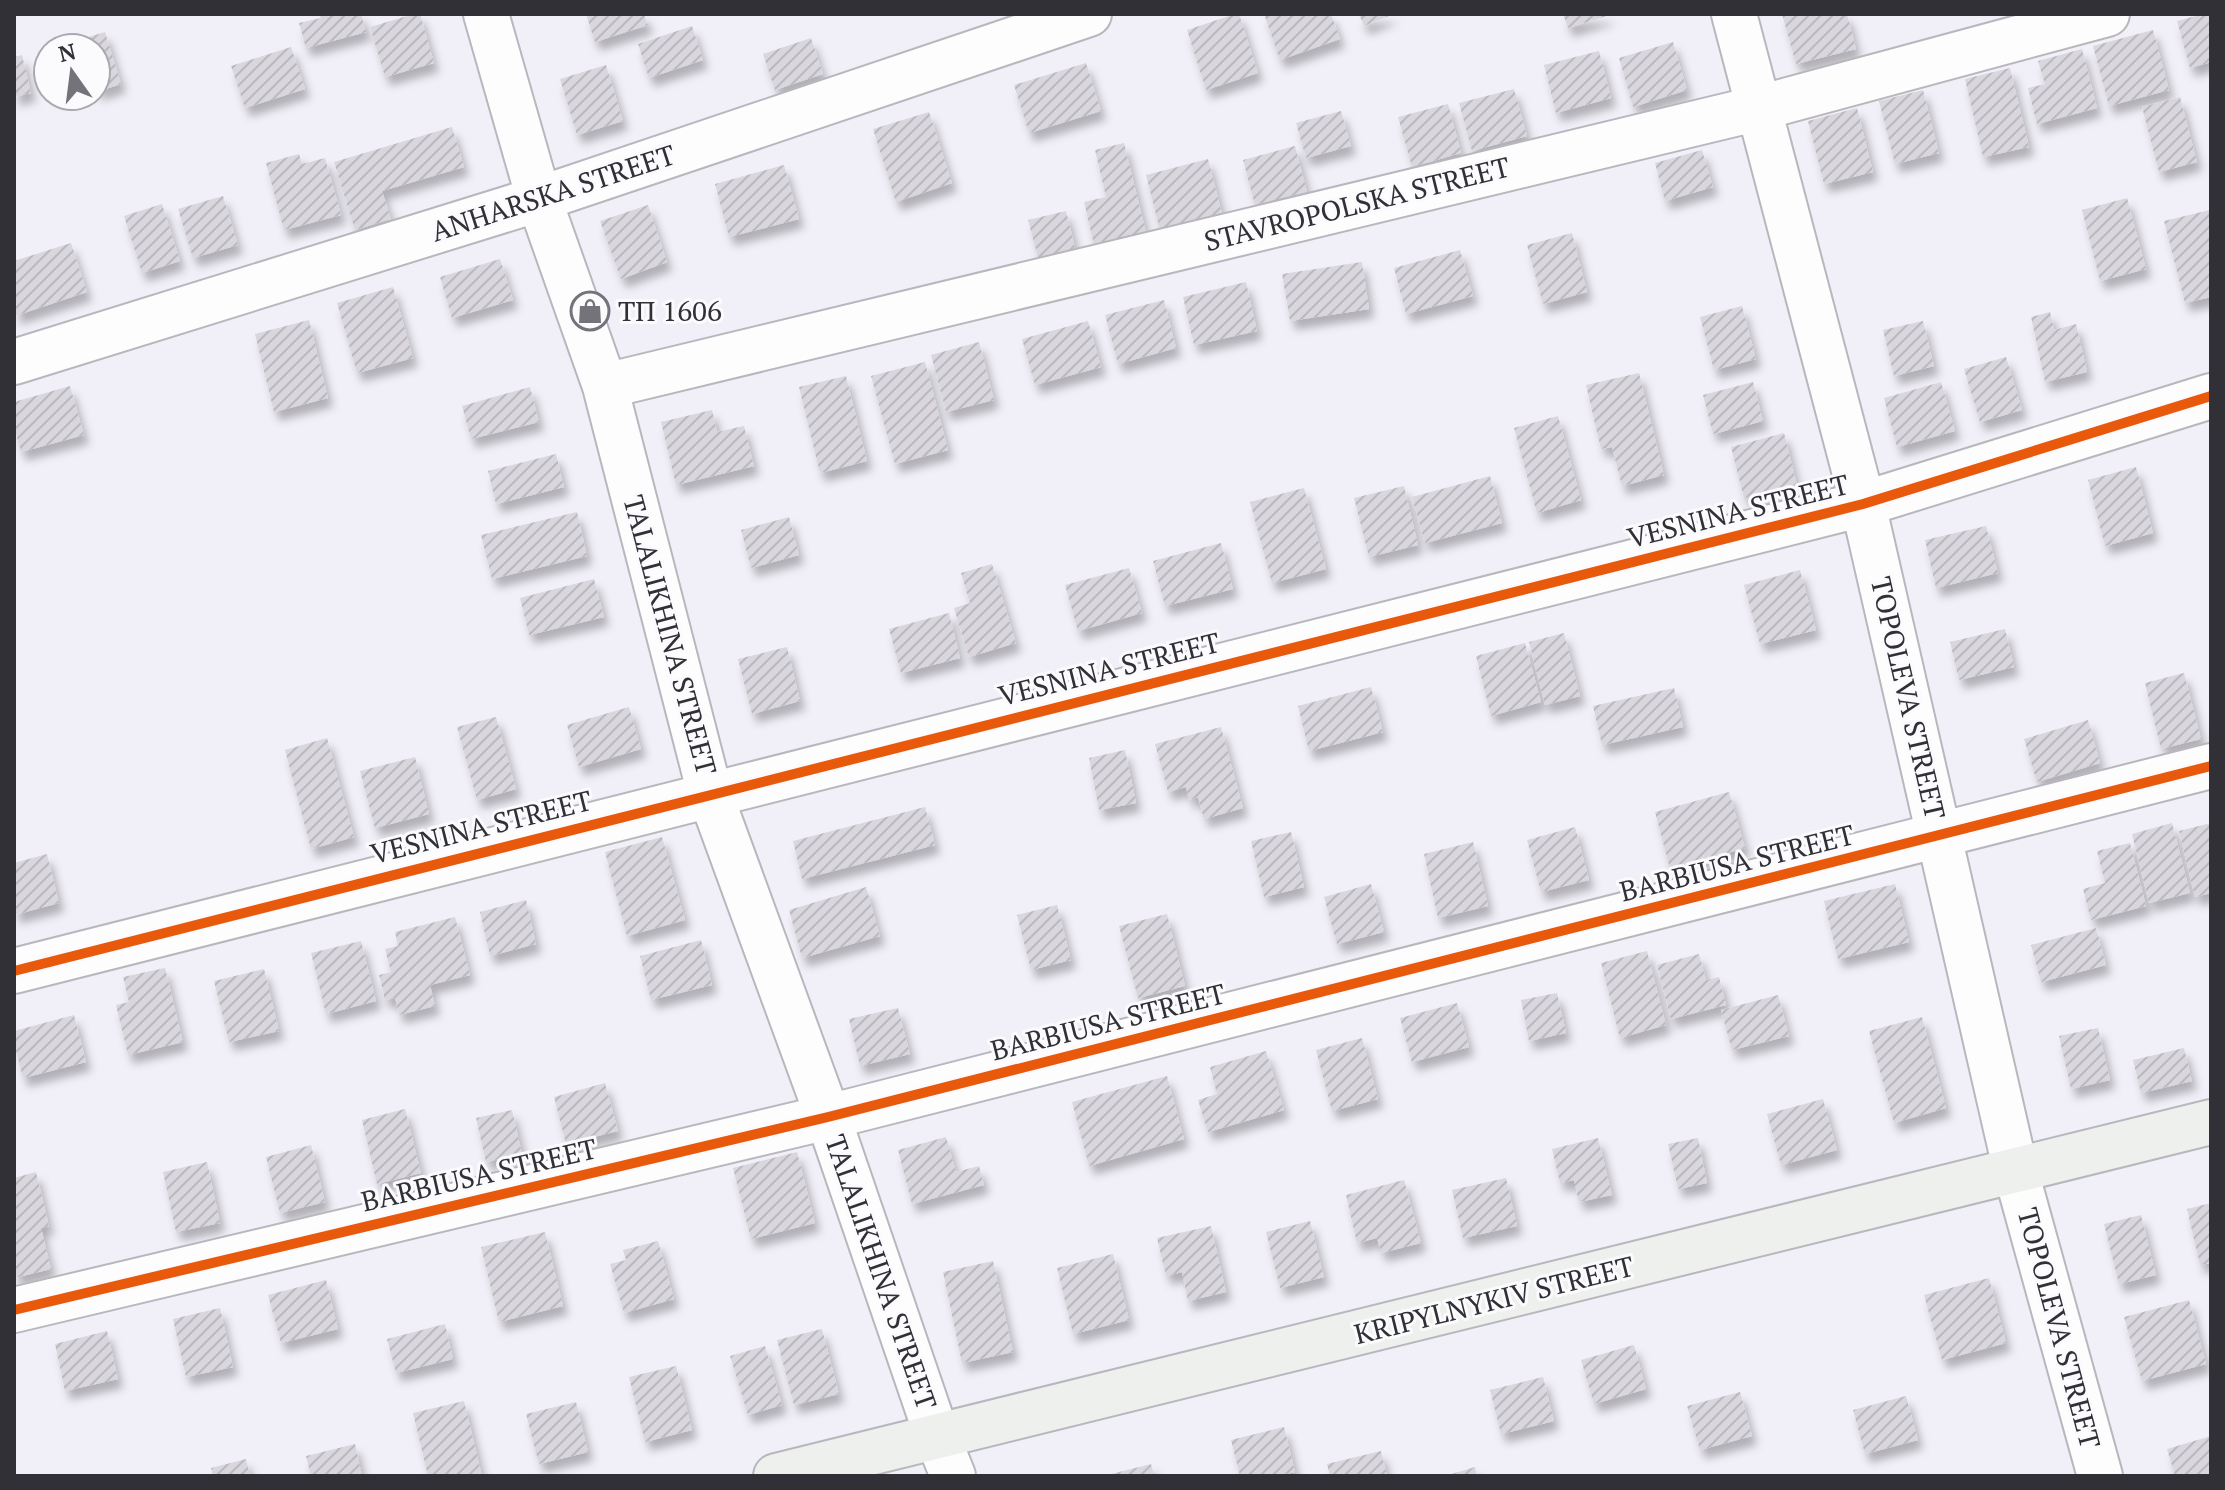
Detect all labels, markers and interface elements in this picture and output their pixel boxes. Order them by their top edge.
north arrow [32,32,112,112]
text: N [55,36,79,68]
street label: ANHARSKA STREET [426,136,680,250]
street label: STAVROPOLSKA STREET [1200,148,1513,259]
shop icon: ТП 1606 [569,290,611,332]
place label: ТП 1606 [618,292,722,329]
street label: VESNINA STREET [1623,465,1852,556]
street label: TALALIKHINA STREET [615,491,726,779]
street label: TOPOLEVA STREET [1863,573,1954,823]
street label: VESNINA STREET [994,623,1223,714]
street label: VESNINA STREET [366,781,595,872]
street label: BARBIUSA STREET [1616,815,1858,910]
street label: BARBIUSA STREET [987,974,1229,1069]
street label: BARBIUSA STREET [358,1129,600,1220]
street label: TALALIKHINA STREET [817,1130,946,1414]
street label: TOPOLEVA STREET [2010,1203,2109,1452]
street label: KRIPYLNYKIV STREET [1350,1247,1637,1352]

